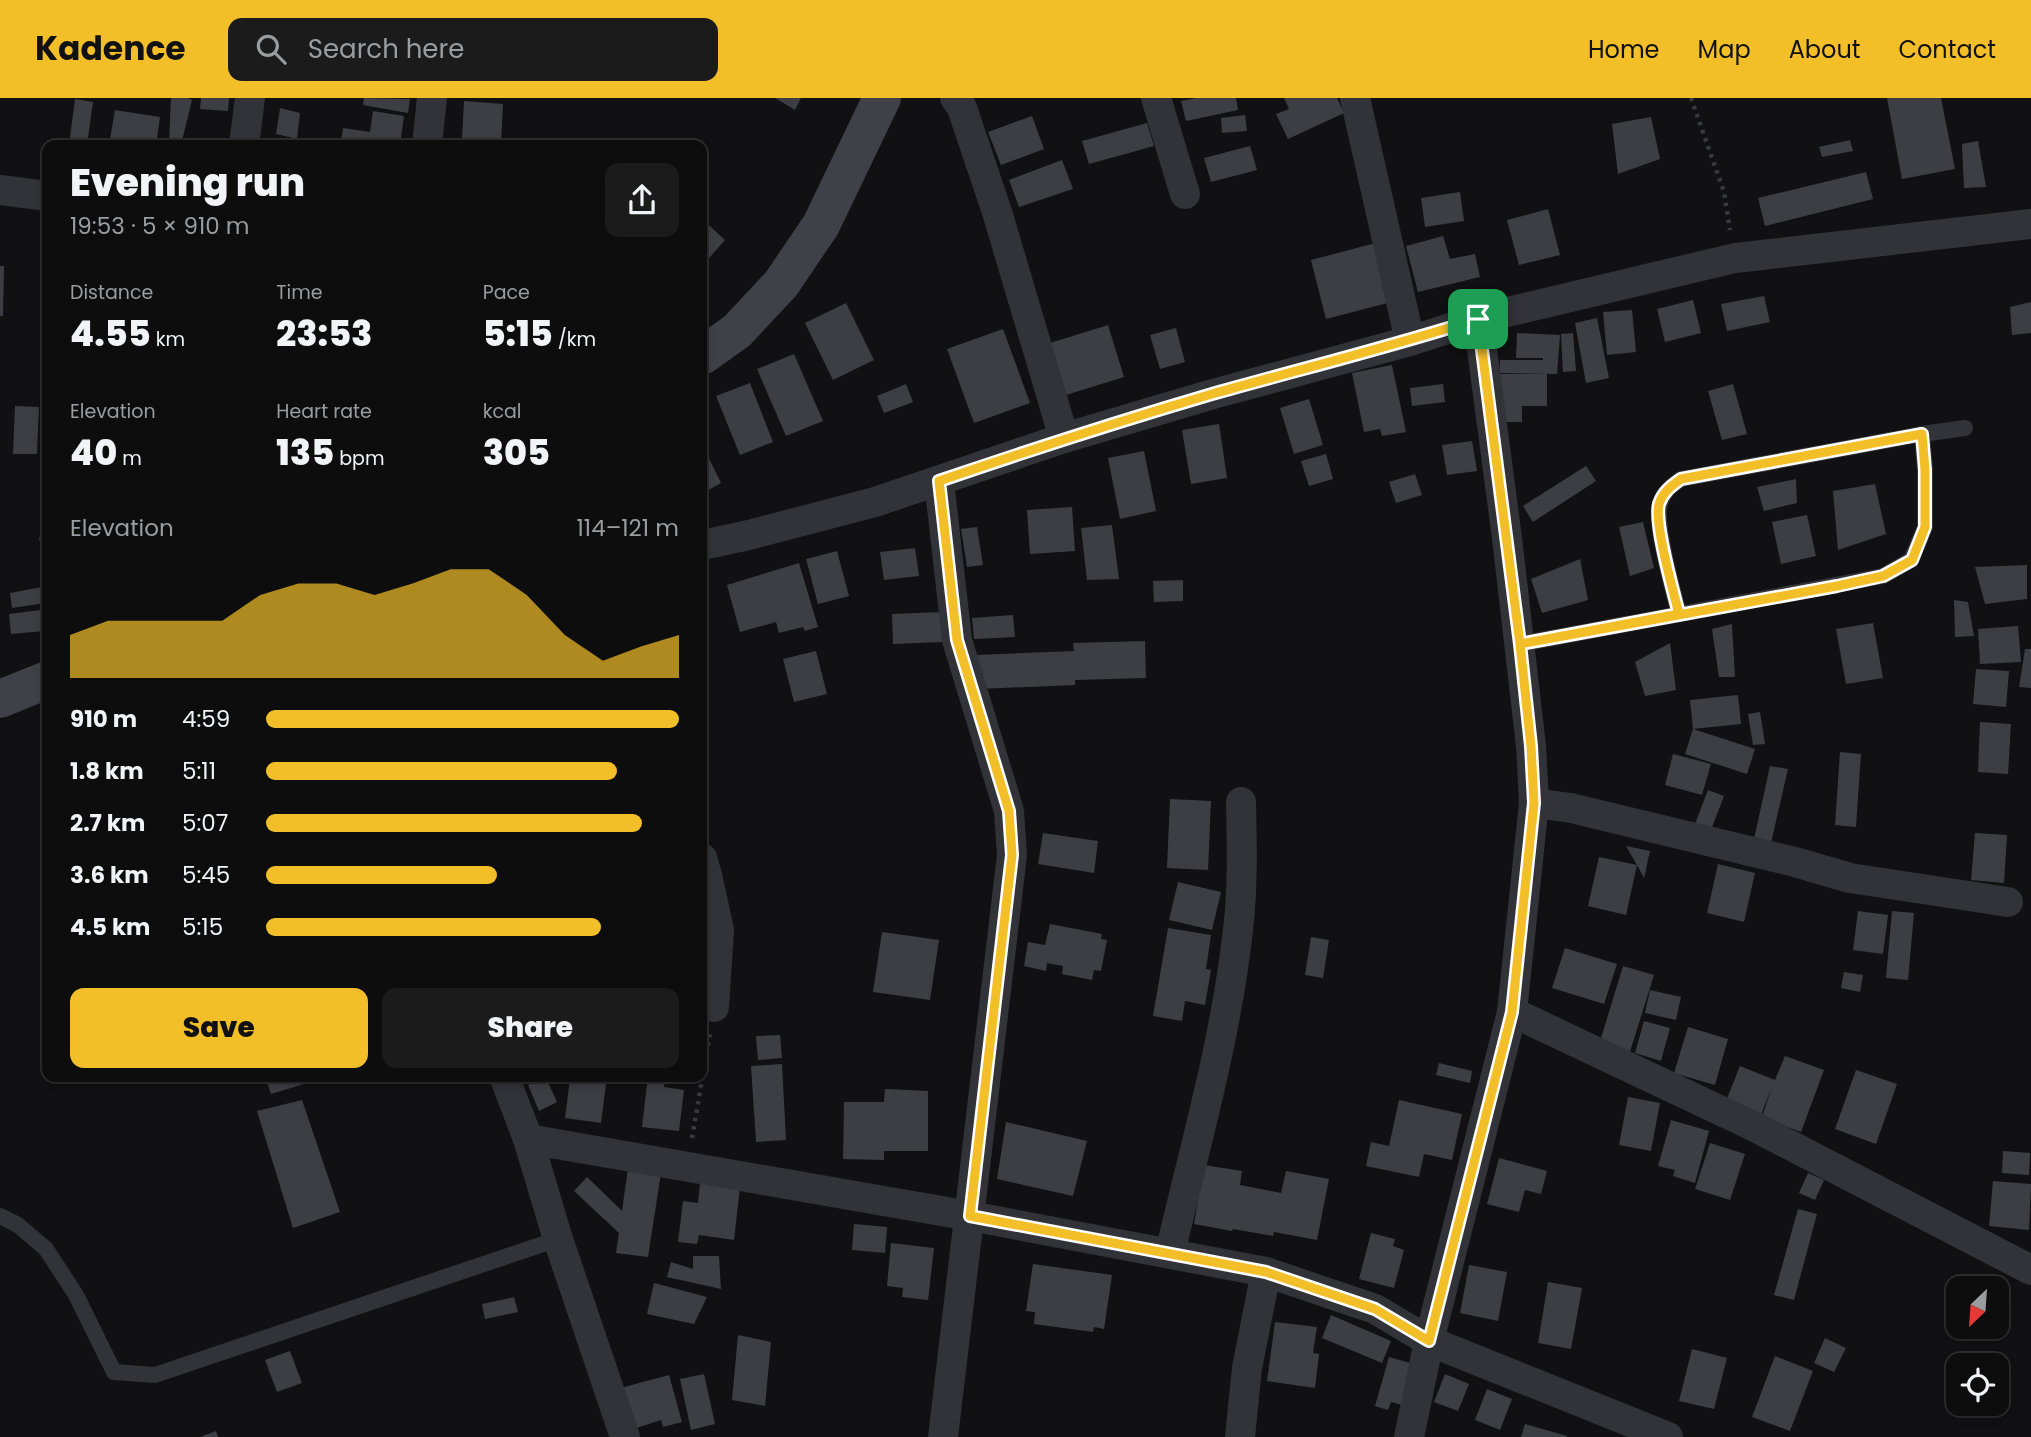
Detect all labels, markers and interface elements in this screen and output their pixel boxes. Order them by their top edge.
search box [228,18,718,81]
text: Kadence [35,25,186,72]
icon: search [252,30,290,68]
text: Search here [308,31,464,67]
text: Home [1588,33,1660,66]
text: Map [1698,33,1751,66]
text: About [1789,33,1860,66]
text: Contact [1898,33,1996,66]
text: Evening run [70,156,305,209]
button: share [605,163,679,237]
text: 19:53 · 5 × 910 m [70,210,250,242]
text: Distance [70,279,153,306]
text: Time [276,279,323,306]
text: Pace [483,279,530,306]
pin [1448,289,1508,349]
icon: arrive [1459,300,1497,338]
text: 4.55 [70,309,151,358]
text: 23:53 [276,309,372,358]
text: 5:15 [483,309,553,358]
text: km [151,326,185,353]
text: /km [553,326,596,353]
text: Elevation [70,398,156,425]
text: Heart rate [276,398,372,425]
text: kcal [483,398,522,425]
text: 40 [70,428,117,477]
text: 135 [276,428,334,477]
text: 305 [483,428,550,477]
text: m [117,445,142,472]
text: bpm [334,445,385,472]
text: Elevation [70,512,174,544]
text: 114–121 m [576,512,679,544]
text: 910 m [70,703,137,735]
text: 4:59 [182,703,230,735]
text: 1.8 km [70,755,144,787]
text: 5:11 [182,755,216,787]
text: 2.7 km [70,807,145,839]
text: 5:07 [182,807,228,839]
text: 3.6 km [70,859,149,891]
text: 5:45 [182,859,230,891]
text: 4.5 km [70,911,150,943]
text: 5:15 [182,911,223,943]
button: Save [70,988,368,1068]
button: Share [382,988,679,1068]
north arrow [1946,1276,2009,1339]
map controls [1946,1276,2009,1416]
button: locate [1946,1353,2009,1416]

